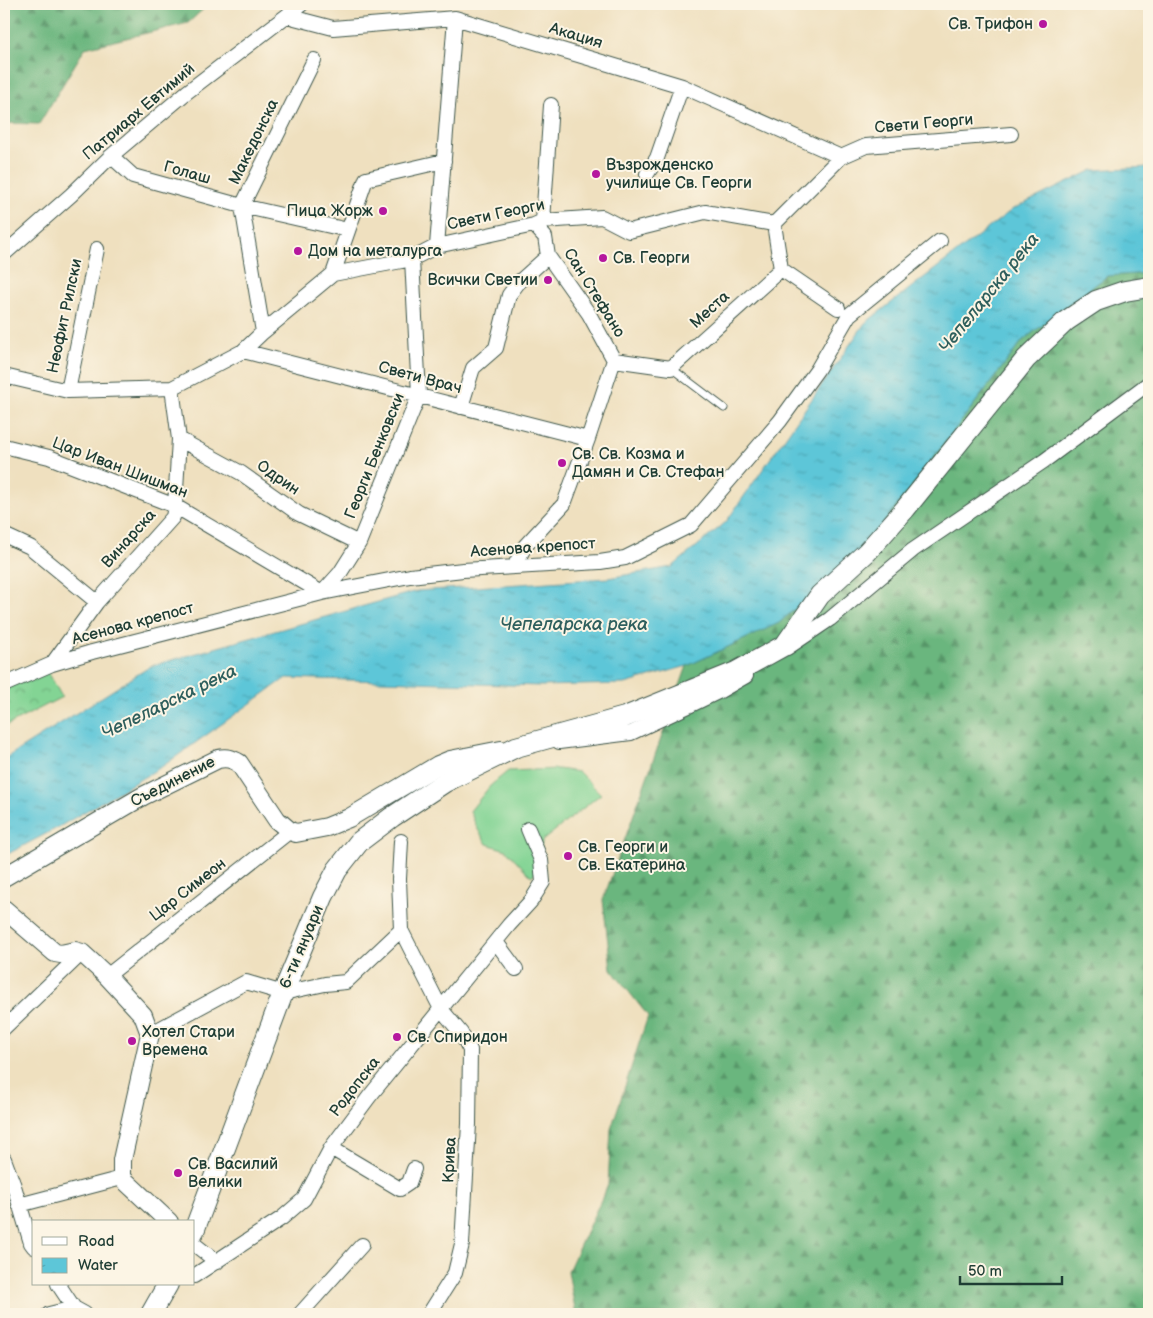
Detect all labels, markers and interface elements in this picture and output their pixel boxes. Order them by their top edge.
place label: Св. Трифон [948,15,1033,34]
marker: Св. Трифон [1037,18,1049,30]
street label: Акация [546,19,605,53]
street label: Патриарх Евтимий [79,60,199,164]
street label: Македонска [225,96,283,188]
street label: Свети Георги [874,110,974,138]
place label: Възрожденско училище Св. Георги [606,156,752,193]
street label: Голаш [161,157,213,189]
marker: Възрожденско училище Св. Георги [590,168,602,180]
street label: Свети Георги [446,195,546,235]
place label: Пица Жорж [287,202,374,221]
marker: Пица Жорж [377,205,389,217]
water label: Чепеларска река [934,229,1044,357]
place label: Дом на металурга [308,242,443,261]
marker: Дом на металурга [292,245,304,257]
street label: Сан Стефано [559,245,629,341]
place label: Св. Георги [613,249,690,268]
marker: Св. Георги [597,252,609,264]
street label: Неофит Рилски [44,257,86,375]
place label: Всички Светии [428,271,538,290]
marker: Всички Светии [542,274,554,286]
street label: Места [686,287,734,333]
street label: Свети Врач [376,358,464,398]
street label: Георги Бенковски [341,390,409,522]
street label: Цар Иван Шишман [49,433,191,503]
place label: Св. Св. Козма и Дамян и Св. Стефан [572,445,725,482]
street label: Одрин [253,456,303,500]
marker: Св. Св. Козма и Дамян и Св. Стефан [556,457,568,469]
street label: Винарска [98,505,161,572]
street label: Асенова крепост [469,534,597,562]
street label: Асенова крепост [69,598,197,650]
water label: Чепеларска река [500,614,648,635]
water label: Чепеларска река [98,660,240,744]
street label: Съединение [128,753,218,811]
place label: Св. Георги и Св. Екатерина [578,838,686,875]
marker: Св. Георги и Св. Екатерина [562,850,574,862]
street label: Цар Симеон [146,854,230,926]
street label: 6-ти януари [276,902,328,992]
place label: Хотел Стари Времена [142,1023,235,1060]
place label: Св. Спиридон [407,1028,508,1047]
marker: Св. Спиридон [391,1031,403,1043]
marker: Хотел Стари Времена [126,1035,138,1047]
street label: Родопска [326,1053,385,1121]
street label: Крива [439,1136,461,1184]
place label: Св. Василий Велики [188,1155,278,1192]
marker: Св. Василий Велики [172,1167,184,1179]
legend [32,1220,195,1286]
text: Road [78,1232,114,1251]
scale bar [960,1253,1063,1285]
text: Water [78,1256,118,1275]
text: 50 m [968,1262,1002,1281]

